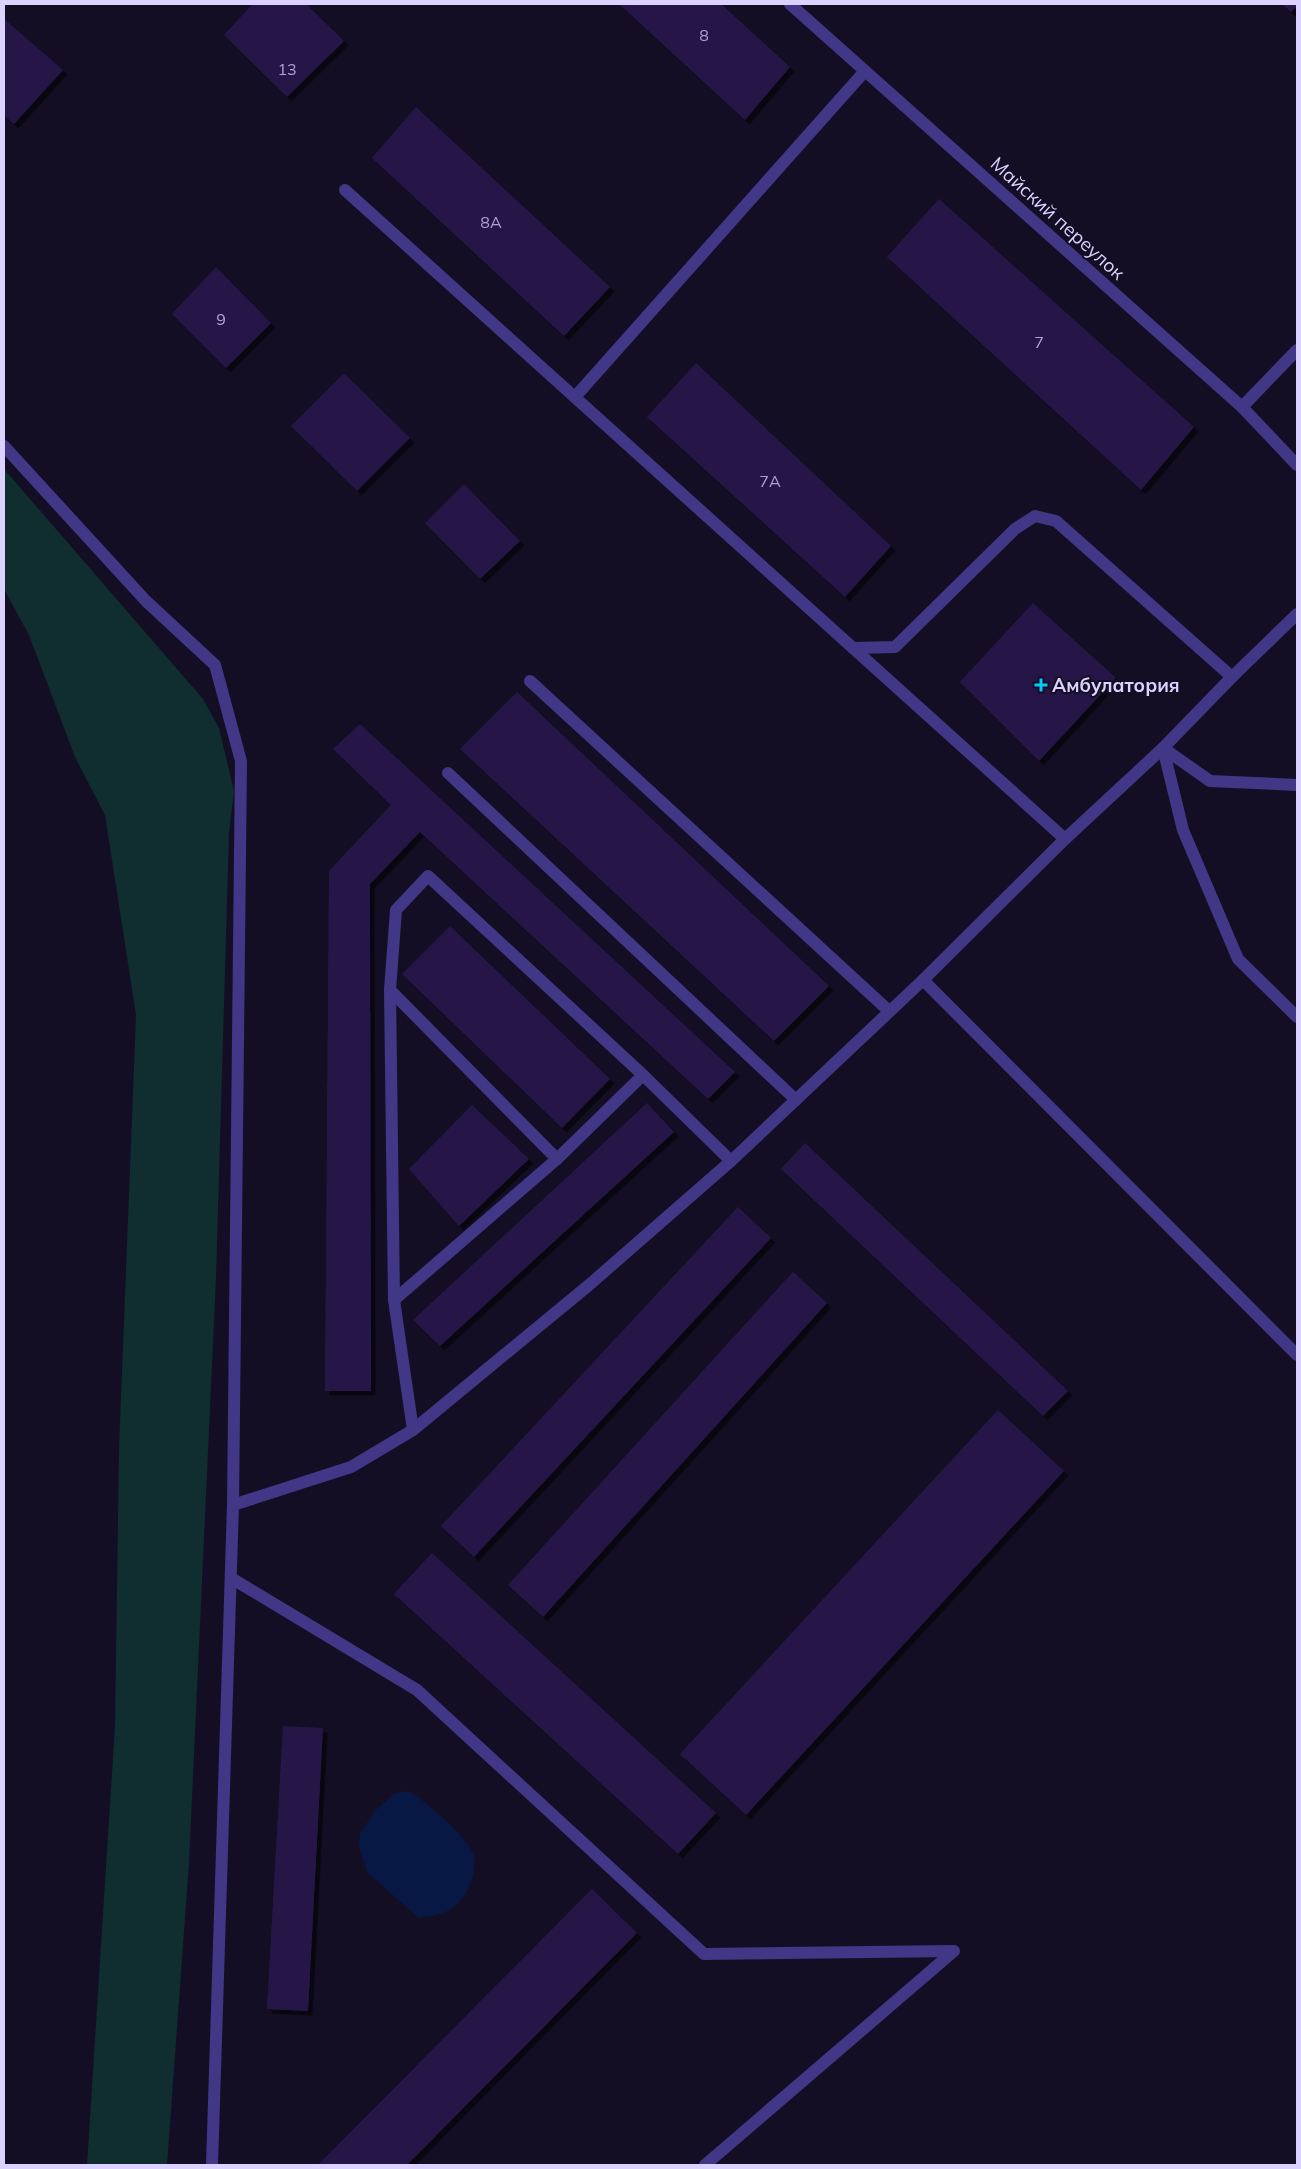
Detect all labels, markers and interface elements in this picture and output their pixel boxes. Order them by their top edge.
house number: 8 [699,25,709,45]
house number: 13 [277,59,297,79]
street label: Майский переулок [986,151,1131,285]
house number: 8А [480,212,502,232]
house number: 9 [216,309,226,329]
house number: 7 [1034,332,1044,352]
house number: 7А [759,471,781,491]
place label: Амбулатория [1052,673,1180,697]
marker: Амбулатория [1034,678,1048,692]

